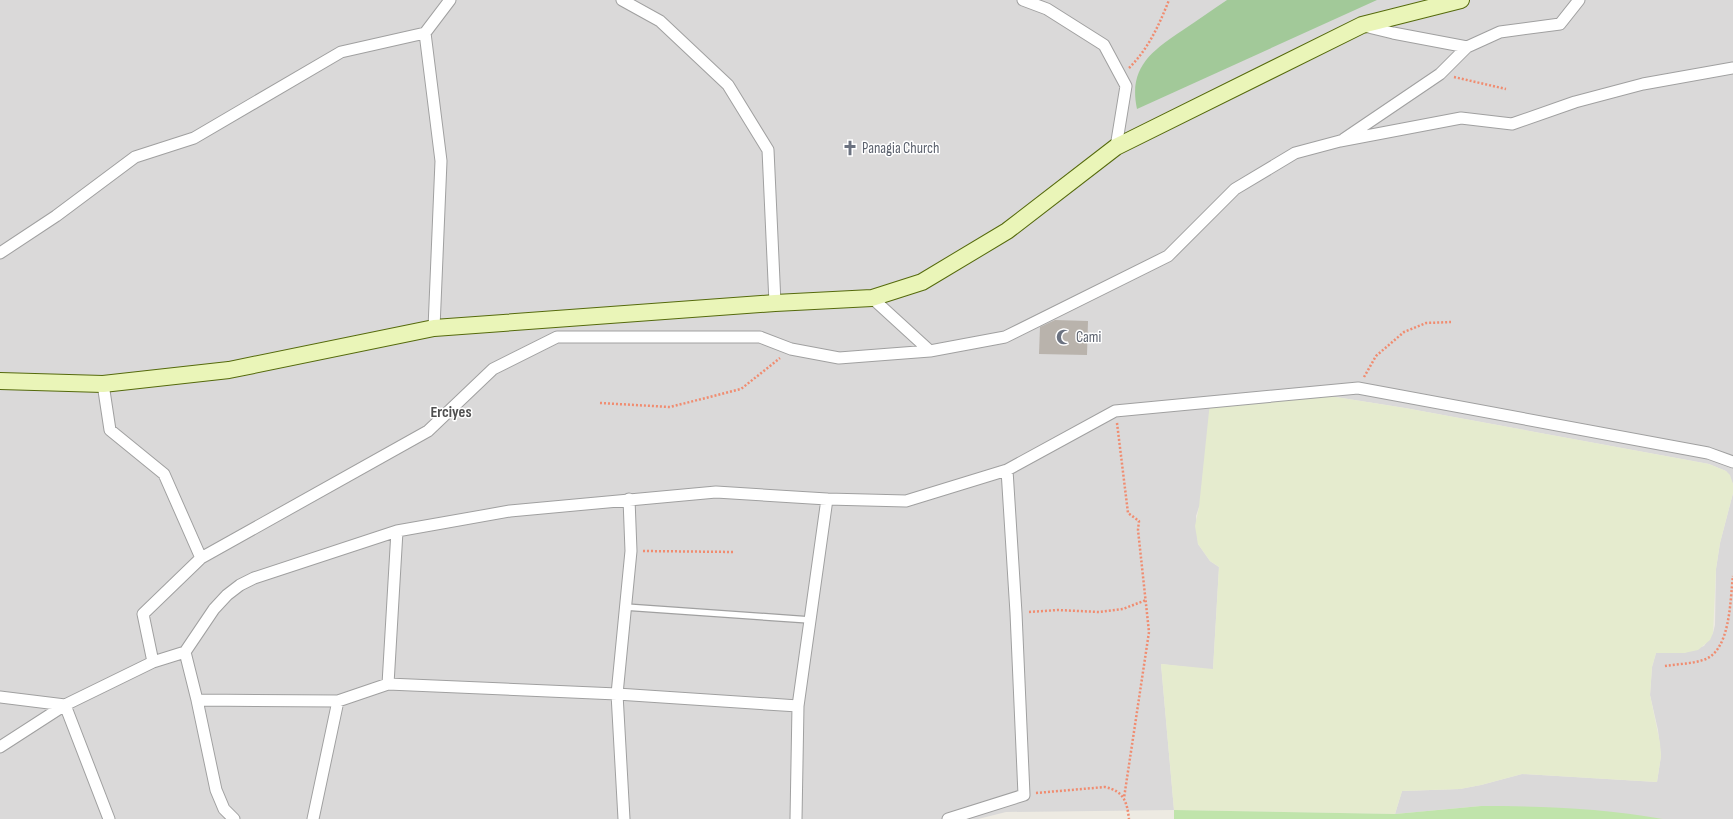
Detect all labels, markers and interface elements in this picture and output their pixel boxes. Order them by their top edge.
church icon: Panagia Church [841,139,859,157]
place label: Panagia Church [862,139,940,158]
mosque icon: Cami [1055,328,1073,346]
place label: Cami [1076,328,1101,347]
district label: Erciyes [430,403,472,422]

